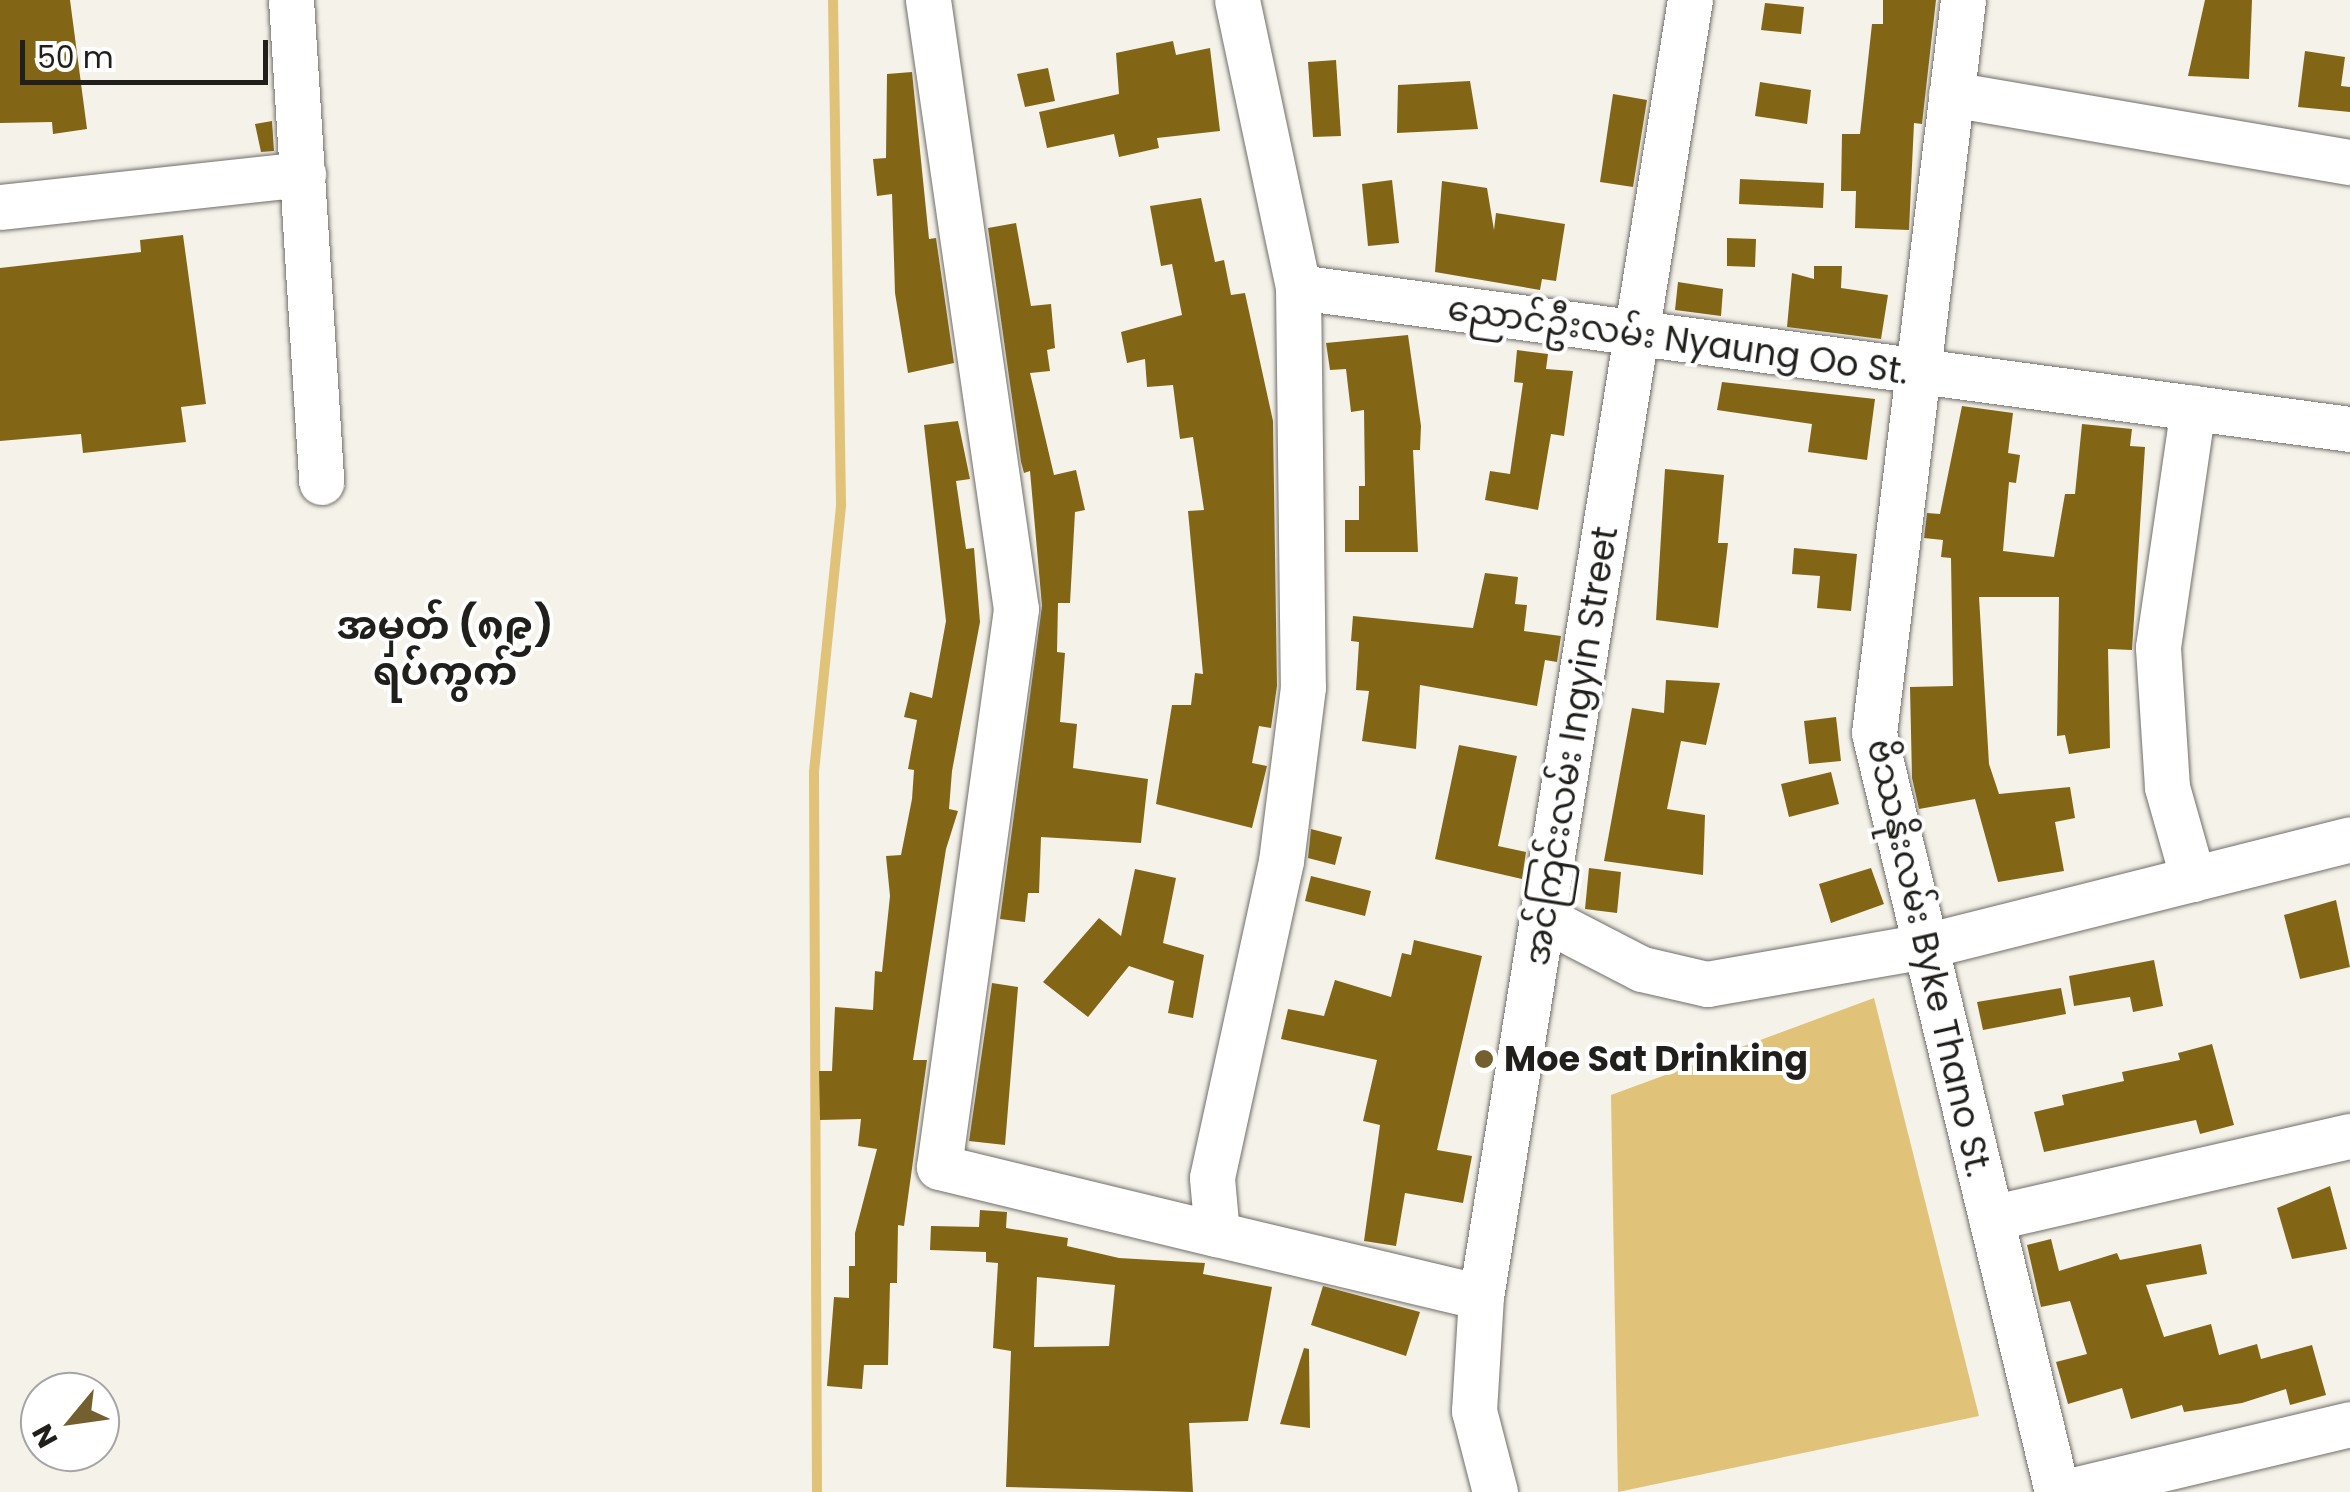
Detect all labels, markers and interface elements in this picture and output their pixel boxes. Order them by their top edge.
scale bar [25,20,272,82]
text: 50 m [37,36,114,79]
street label: ညောင်ဦးလမ်း Nyaung Oo St. [1445,287,1911,393]
street label: အင်ကြင်းလမ်း Ingyin Street [1516,523,1626,969]
district label: အမှတ် (၈၉) ရပ်ကွက် [337,601,553,695]
street label: ဗိဿနိုးလမ်း Byke Thano St. [1858,735,2000,1181]
place label: Moe Sat Drinking [1504,1038,1808,1080]
marker: Moe Sat Drinking [1473,1048,1495,1070]
north arrow [20,1372,120,1472]
text: N [23,1417,67,1454]

